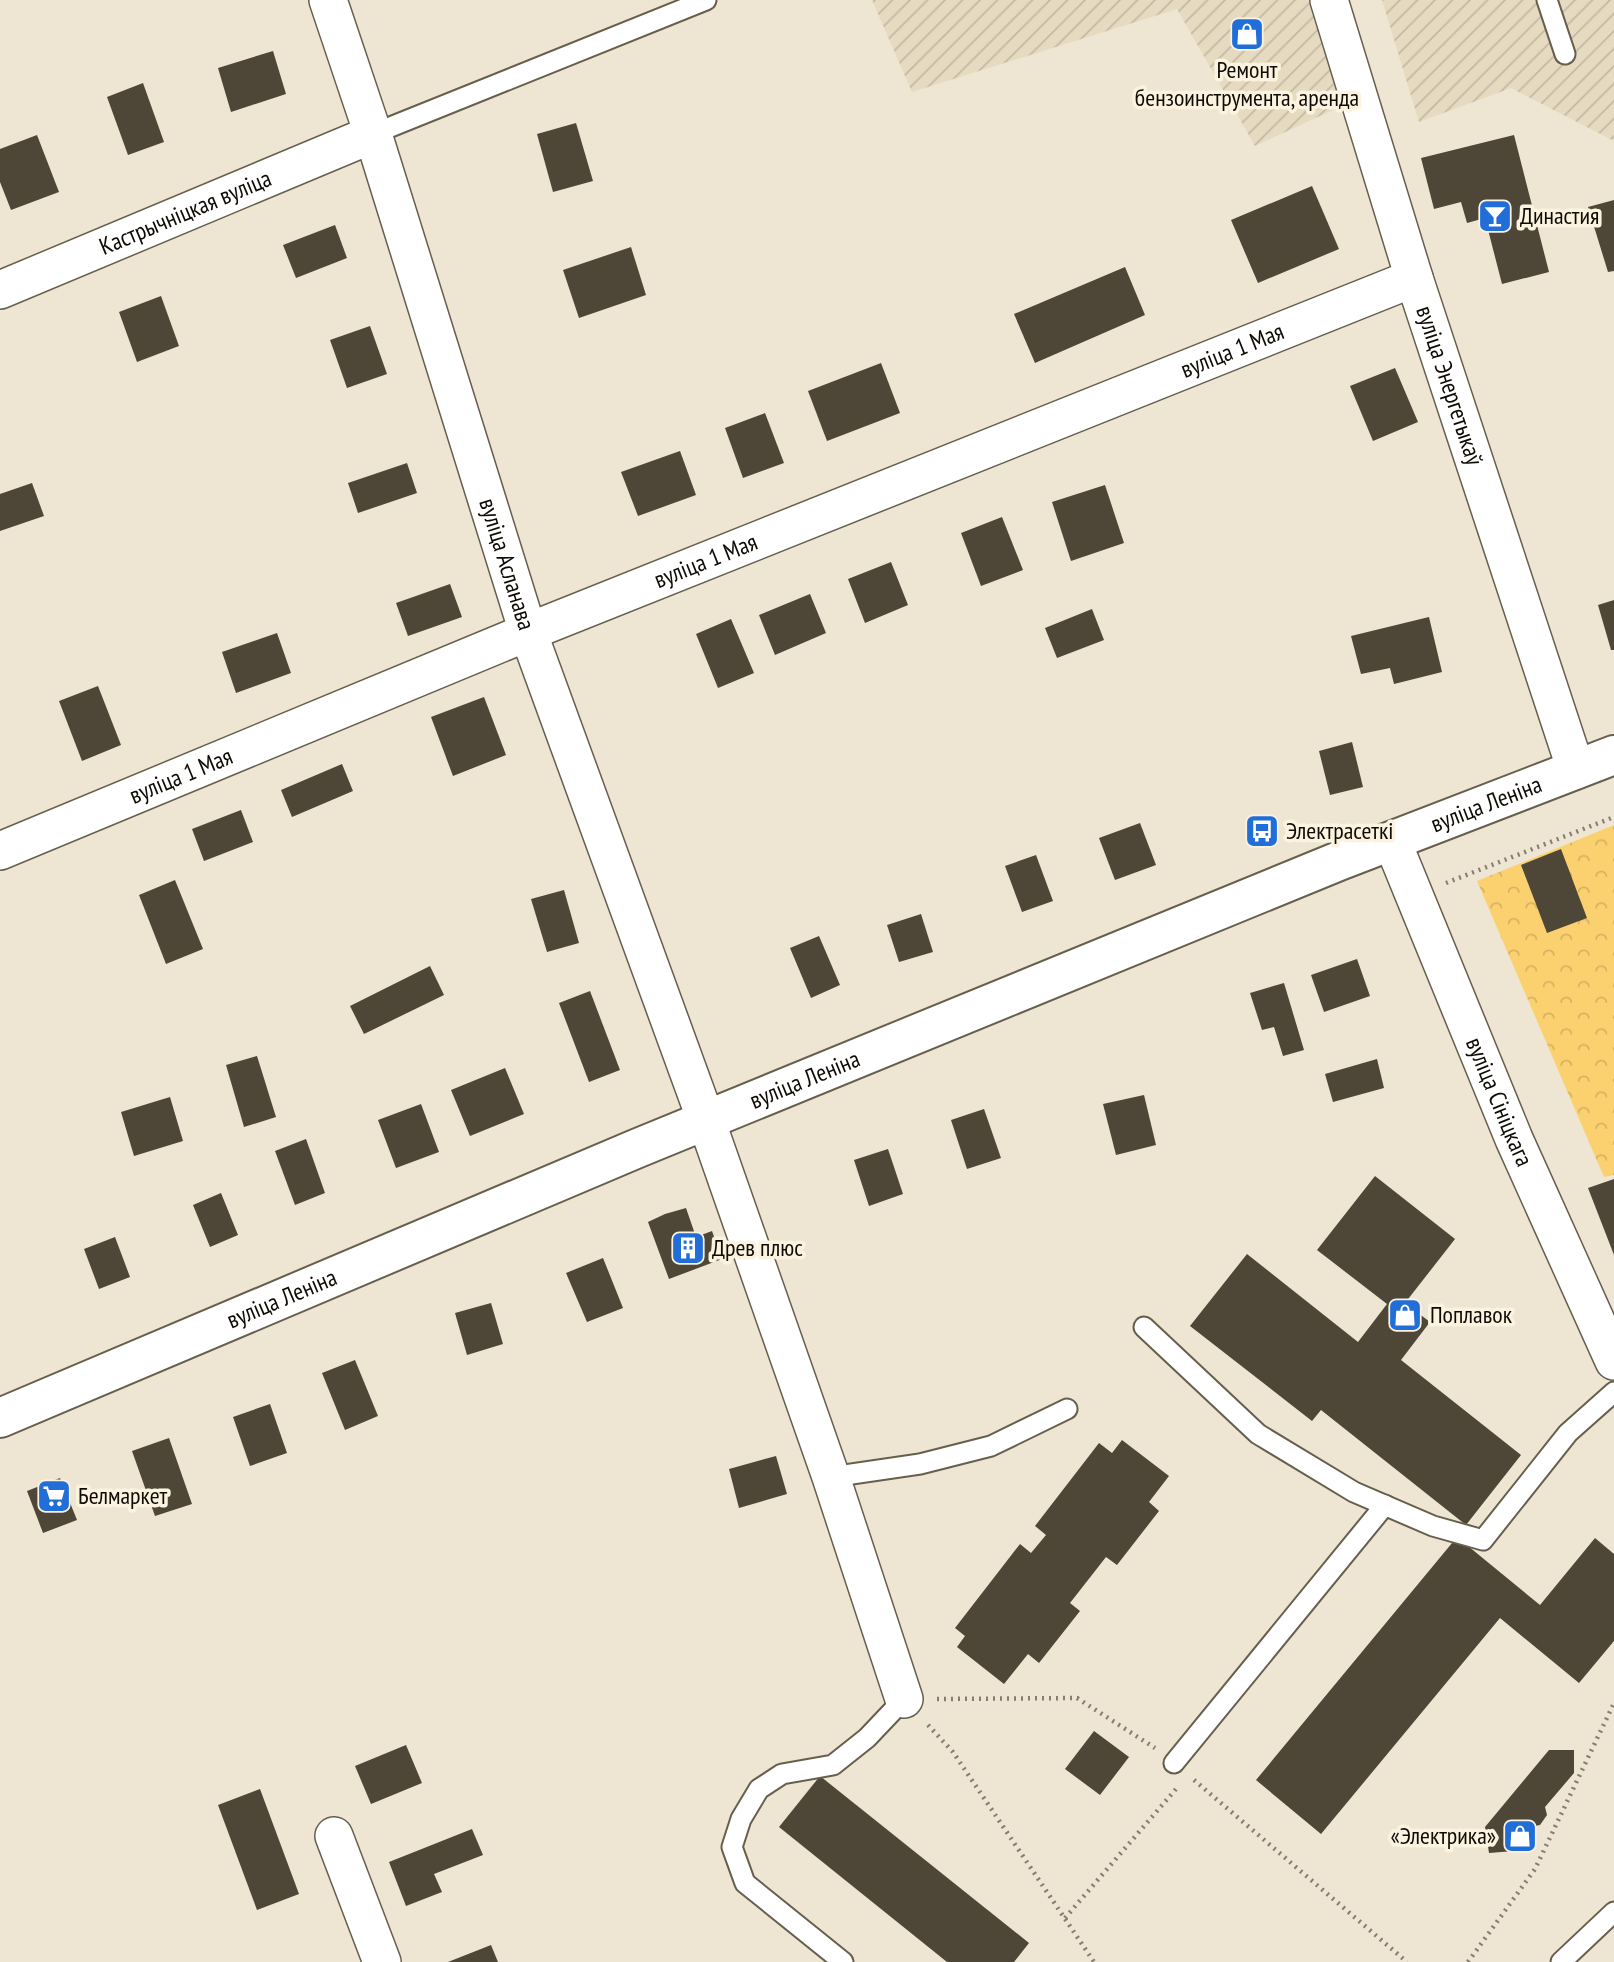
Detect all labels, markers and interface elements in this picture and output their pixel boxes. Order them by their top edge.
shop icon: Ремонт бензоинструмента, аренда [1228,15,1266,53]
place label: Ремонт бензоинструмента, аренда [1135,54,1359,113]
street label: Кастрычніцкая вуліца [95,162,276,262]
bar icon: Династия [1476,197,1514,235]
place label: Династия [1520,200,1599,231]
street label: вуліца Энергетыкаў [1409,302,1491,469]
street label: вуліца 1 Мая [1176,316,1288,385]
street label: вуліца Асланава [472,494,542,634]
street label: вуліца 1 Мая [649,526,762,595]
street label: вуліца 1 Мая [125,740,237,811]
street label: вуліца Леніна [1426,768,1546,839]
bus stop icon: Электрасеткі [1243,812,1281,850]
place label: Электрасеткі [1286,815,1393,846]
street label: вуліца Сініцкага [1459,1033,1540,1171]
street label: вуліца Леніна [745,1043,864,1116]
building icon: Древ плюс [669,1229,707,1267]
place label: Древ плюс [712,1232,803,1263]
street label: вуліца Леніна [222,1261,341,1335]
shop icon: Поплавок [1386,1296,1424,1334]
place label: Поплавок [1430,1299,1513,1330]
supermarket icon: Белмаркет [35,1477,73,1515]
place label: Белмаркет [78,1480,168,1511]
shop icon: «Электрика» [1501,1817,1539,1855]
place label: «Электрика» [1390,1820,1496,1851]

